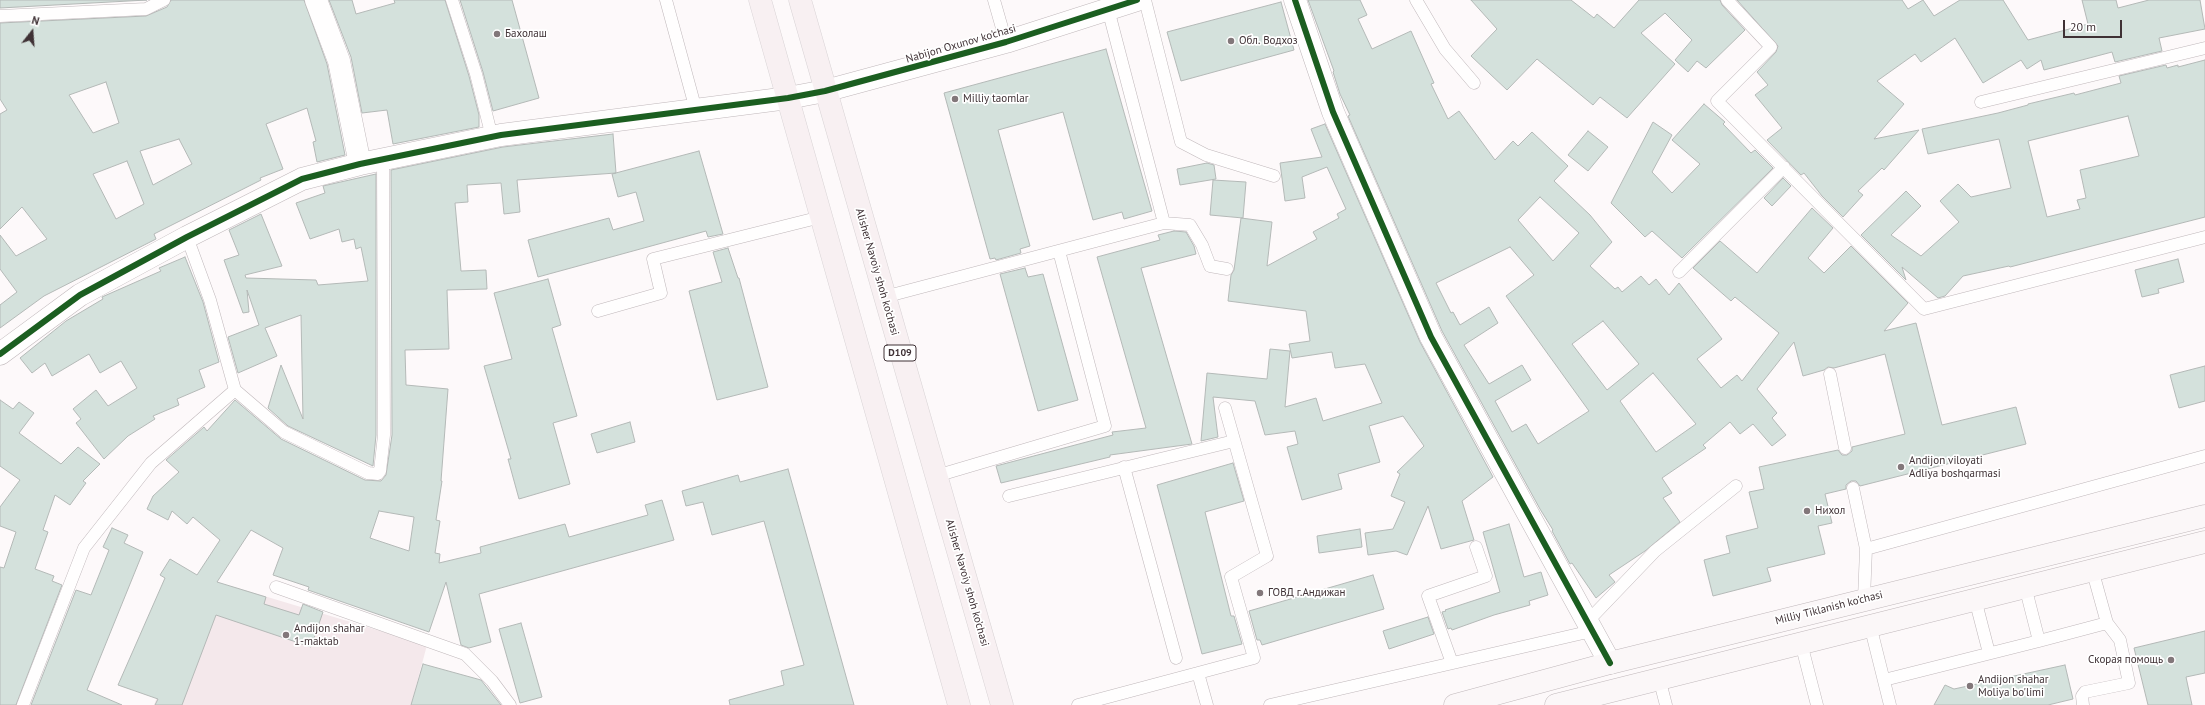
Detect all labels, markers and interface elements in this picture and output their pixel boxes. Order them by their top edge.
north arrow [12,12,52,52]
scale bar [2065,12,2124,38]
text: N [30,13,41,28]
text: 20 m [2070,19,2096,34]
street label: Nabijon Oxunov ko'chasi [904,22,1018,66]
place label: Бахолаш [505,27,547,41]
marker: Бахолаш [492,29,502,39]
place label: Обл. Водхоз [1239,34,1298,48]
marker: Обл. Водхоз [1226,36,1236,46]
place label: Milliy taomlar [963,92,1029,106]
marker: Milliy taomlar [950,94,960,104]
street label: Alisher Navoiy shoh ko'chasi [853,207,901,337]
road number: D109 [884,345,916,361]
place label: Andijon viloyati Adliya boshqarmasi [1909,454,2001,480]
marker: Andijon viloyati Adliya boshqarmasi [1896,462,1906,472]
place label: Нихол [1815,504,1845,518]
marker: Нихол [1802,506,1812,516]
street label: Alisher Navoiy shoh ko'chasi [943,518,991,648]
place label: ГОВД г.Андижан [1268,586,1345,600]
marker: ГОВД г.Андижан [1255,588,1265,598]
street label: Milliy Tiklanish ko'chasi [1774,588,1884,628]
place label: Andijon shahar 1-maktab [294,622,364,648]
marker: Andijon shahar 1-maktab [281,630,291,640]
place label: Скорая помощь [2088,653,2163,667]
marker: Скорая помощь [2166,655,2176,665]
place label: Andijon shahar Moliya bo'limi [1978,673,2048,699]
marker: Andijon shahar Moliya bo'limi [1965,681,1975,691]

